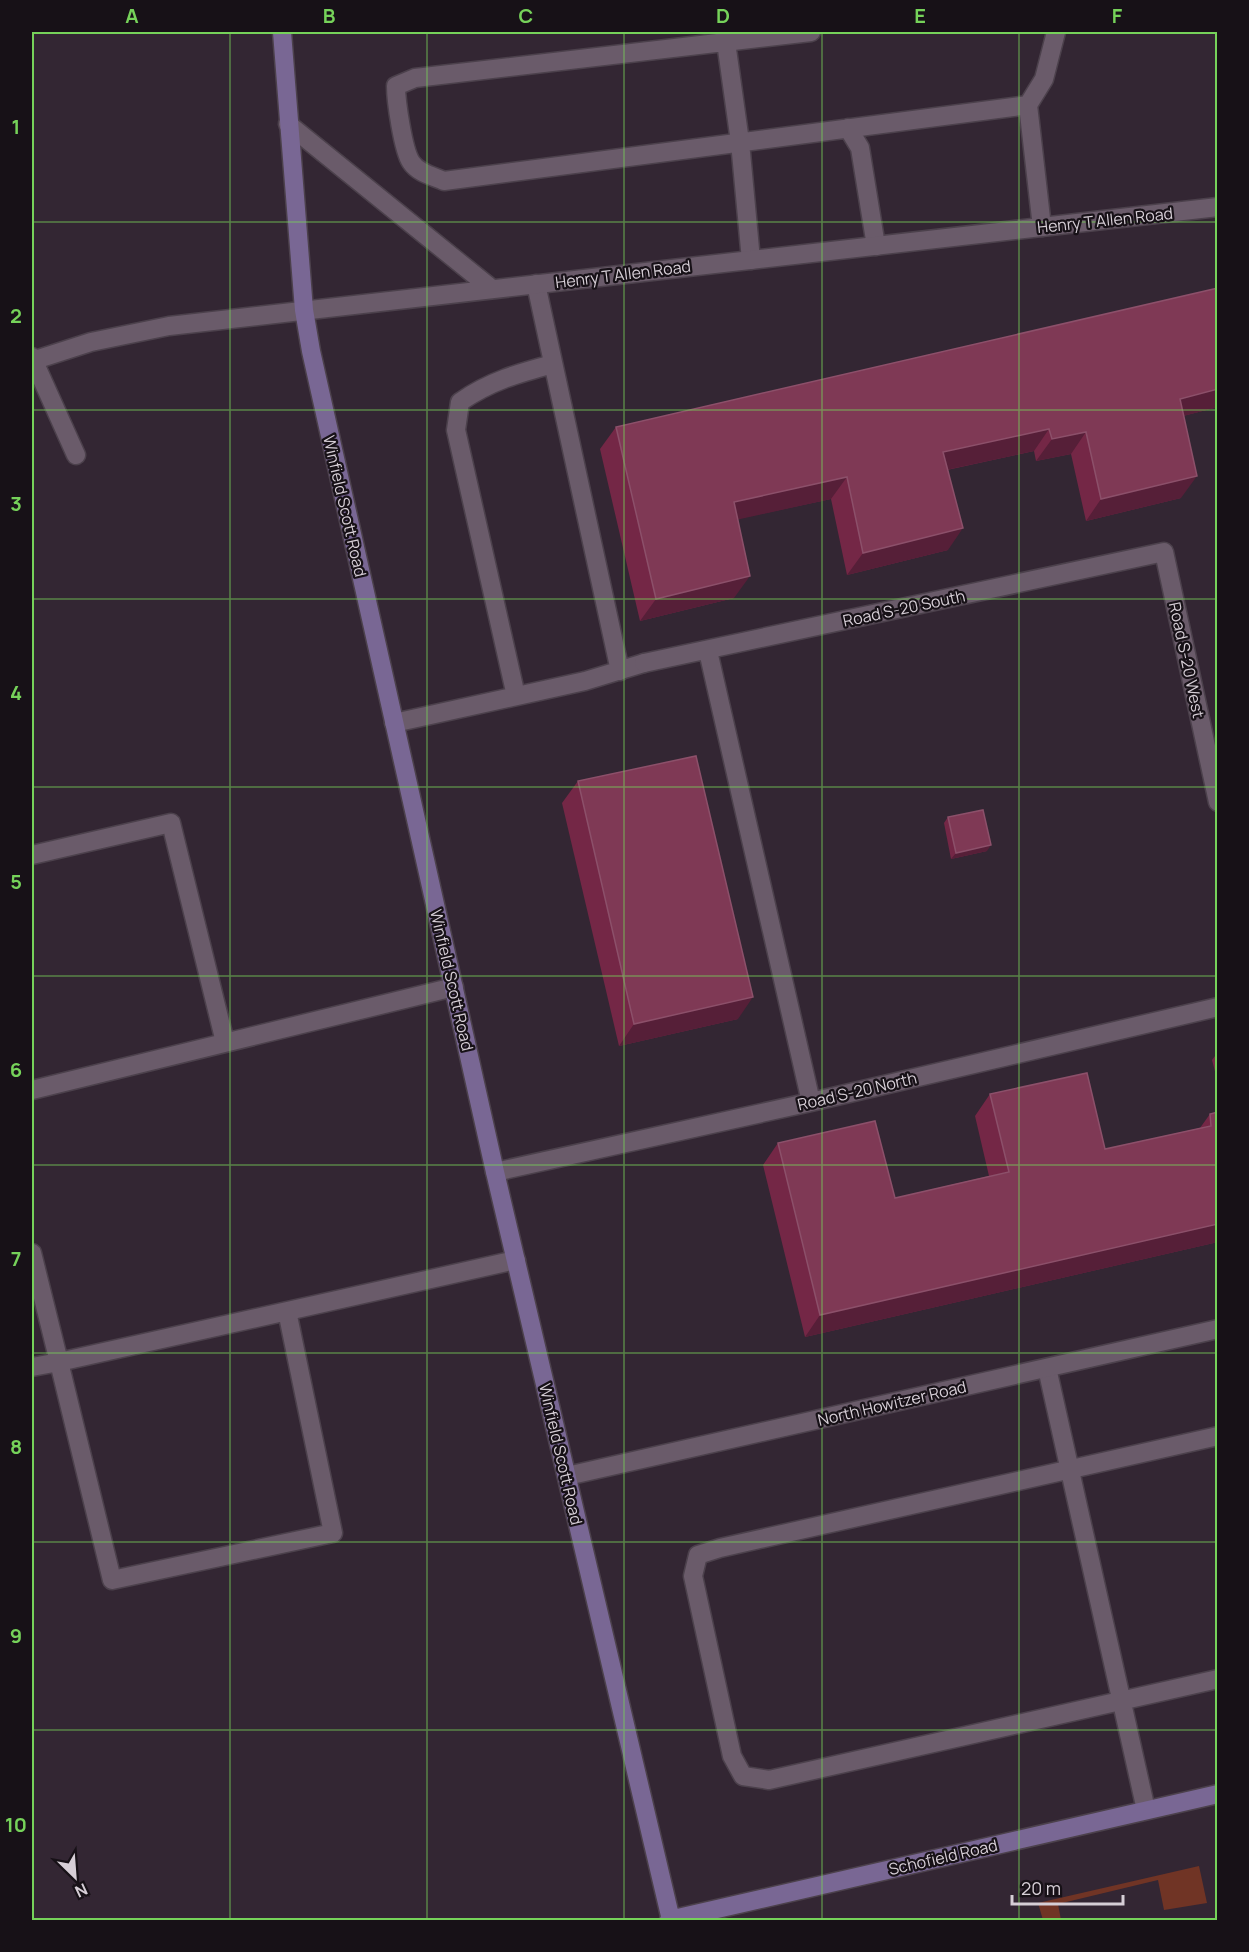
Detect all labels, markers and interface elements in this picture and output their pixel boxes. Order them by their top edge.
text: A [125,2,139,29]
text: B [323,2,336,29]
text: C [519,2,533,29]
text: D [716,2,730,29]
text: E [914,2,926,29]
text: F [1112,2,1123,29]
text: 1 [12,113,20,140]
street label: Henry T Allen Road [1036,202,1174,238]
street label: Henry T Allen Road [554,255,692,293]
text: 2 [10,302,22,329]
street label: Winfield Scott Road [318,433,372,579]
text: 3 [10,490,22,517]
street label: Road S-20 South [841,584,967,632]
street label: Road S-20 West [1164,600,1210,720]
text: 4 [10,679,22,706]
text: 5 [10,868,22,895]
street label: Winfield Scott Road [425,907,479,1053]
text: 6 [10,1056,22,1083]
street label: Road S-20 North [795,1067,919,1115]
text: 7 [11,1245,21,1272]
street label: North Howitzer Road [816,1375,968,1431]
street label: Winfield Scott Road [534,1381,588,1527]
text: 8 [10,1433,22,1460]
text: 9 [10,1622,22,1649]
text: 10 [5,1811,27,1838]
street label: Schofield Road [886,1834,1000,1880]
north arrow [45,1847,105,1907]
scale bar [1012,1868,1123,1906]
text: 20 m [1021,1876,1061,1900]
text: N [71,1878,91,1903]

